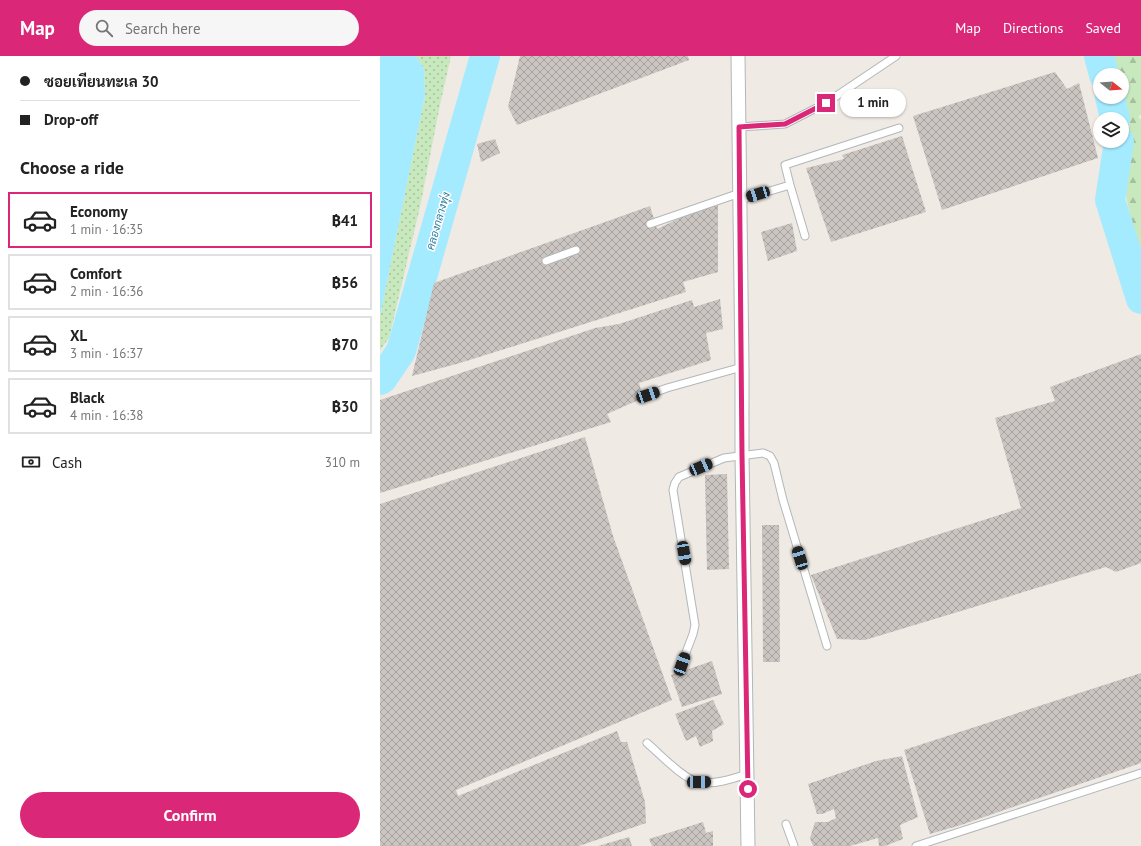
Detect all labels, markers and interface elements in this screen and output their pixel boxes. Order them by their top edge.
search box [79,10,359,46]
text: Map [20,16,55,40]
icon: search [93,17,115,39]
text: Search here [125,19,201,38]
text: Map [955,19,981,37]
text: Directions [1003,19,1063,37]
text: Saved [1085,19,1121,37]
north arrow [1093,68,1129,104]
map controls [1093,68,1129,148]
text: ซอยเทียนทะเล 30 [44,72,159,91]
callout: 1 min [840,89,906,117]
route end [817,94,835,112]
text: 1 min [857,94,889,111]
text: Drop-off [44,110,98,129]
button: layers [1093,112,1129,148]
text: Choose a ride [20,156,124,179]
car [745,185,771,203]
water label: คลองกลางทุ่ง [423,190,455,252]
icon: car [22,202,58,238]
text: Economy [70,202,128,221]
text: ฿41 [332,211,358,230]
text: 1 min · 16:35 [70,221,143,238]
icon: car [22,264,58,300]
text: Comfort [70,264,122,283]
text: ฿56 [332,273,358,292]
text: 2 min · 16:36 [70,283,143,300]
icon: car [22,326,58,362]
text: XL [70,326,87,345]
text: ฿70 [332,335,358,354]
text: 3 min · 16:37 [70,345,143,362]
car [635,385,661,405]
icon: car [22,388,58,424]
text: Black [70,388,105,407]
text: ฿30 [332,397,358,416]
text: 4 min · 16:38 [70,407,143,424]
icon: cash [20,451,42,473]
text: Cash [52,453,82,472]
text: 310 m [325,454,360,471]
car [688,457,714,477]
car [676,540,692,566]
car [791,545,809,571]
car [672,651,692,677]
car [687,776,711,788]
route start [739,780,757,798]
button: Confirm [20,792,360,838]

